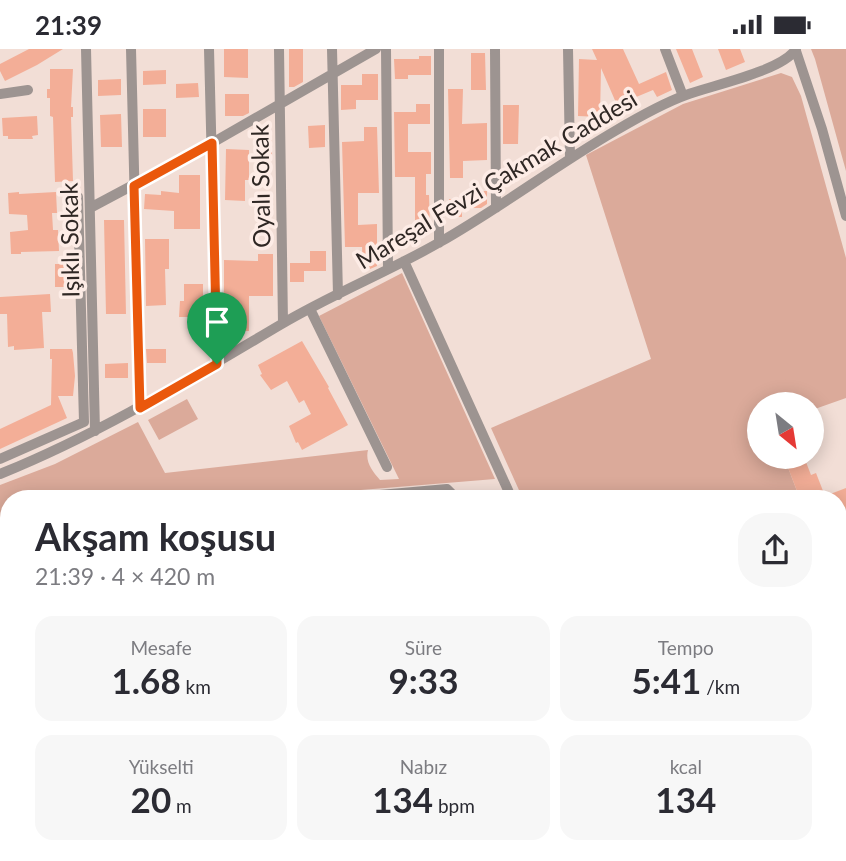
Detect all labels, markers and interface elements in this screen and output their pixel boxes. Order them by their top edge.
text: 21:39 [35,9,102,41]
street label: Mareşal Fevzi Çakmak Caddesi [350,83,642,275]
street label: Oyalı Sokak [244,123,276,248]
street label: Işıklı Sokak [53,181,85,298]
pin [187,292,247,364]
icon: arrive [198,303,236,341]
north arrow [747,392,824,469]
map controls [747,392,824,469]
text: Akşam koşusu [35,513,276,559]
button: share [738,513,812,587]
text: 21:39 · 4 × 420 m [35,562,215,590]
text: Mesafe [131,636,192,659]
text: Süre [405,636,442,659]
text: Tempo [658,636,714,659]
text: 1.68 [111,659,181,701]
text: 9:33 [389,659,458,701]
text: 5:41 [631,659,701,701]
text: km [181,675,211,698]
text: /km [701,675,740,698]
text: Yükselti [129,755,194,778]
text: Nabız [400,755,447,778]
text: kcal [670,755,702,778]
text: 20 [131,778,171,820]
text: 134 [372,778,433,820]
text: 134 [655,778,716,820]
text: m [171,794,192,817]
text: bpm [433,794,475,817]

